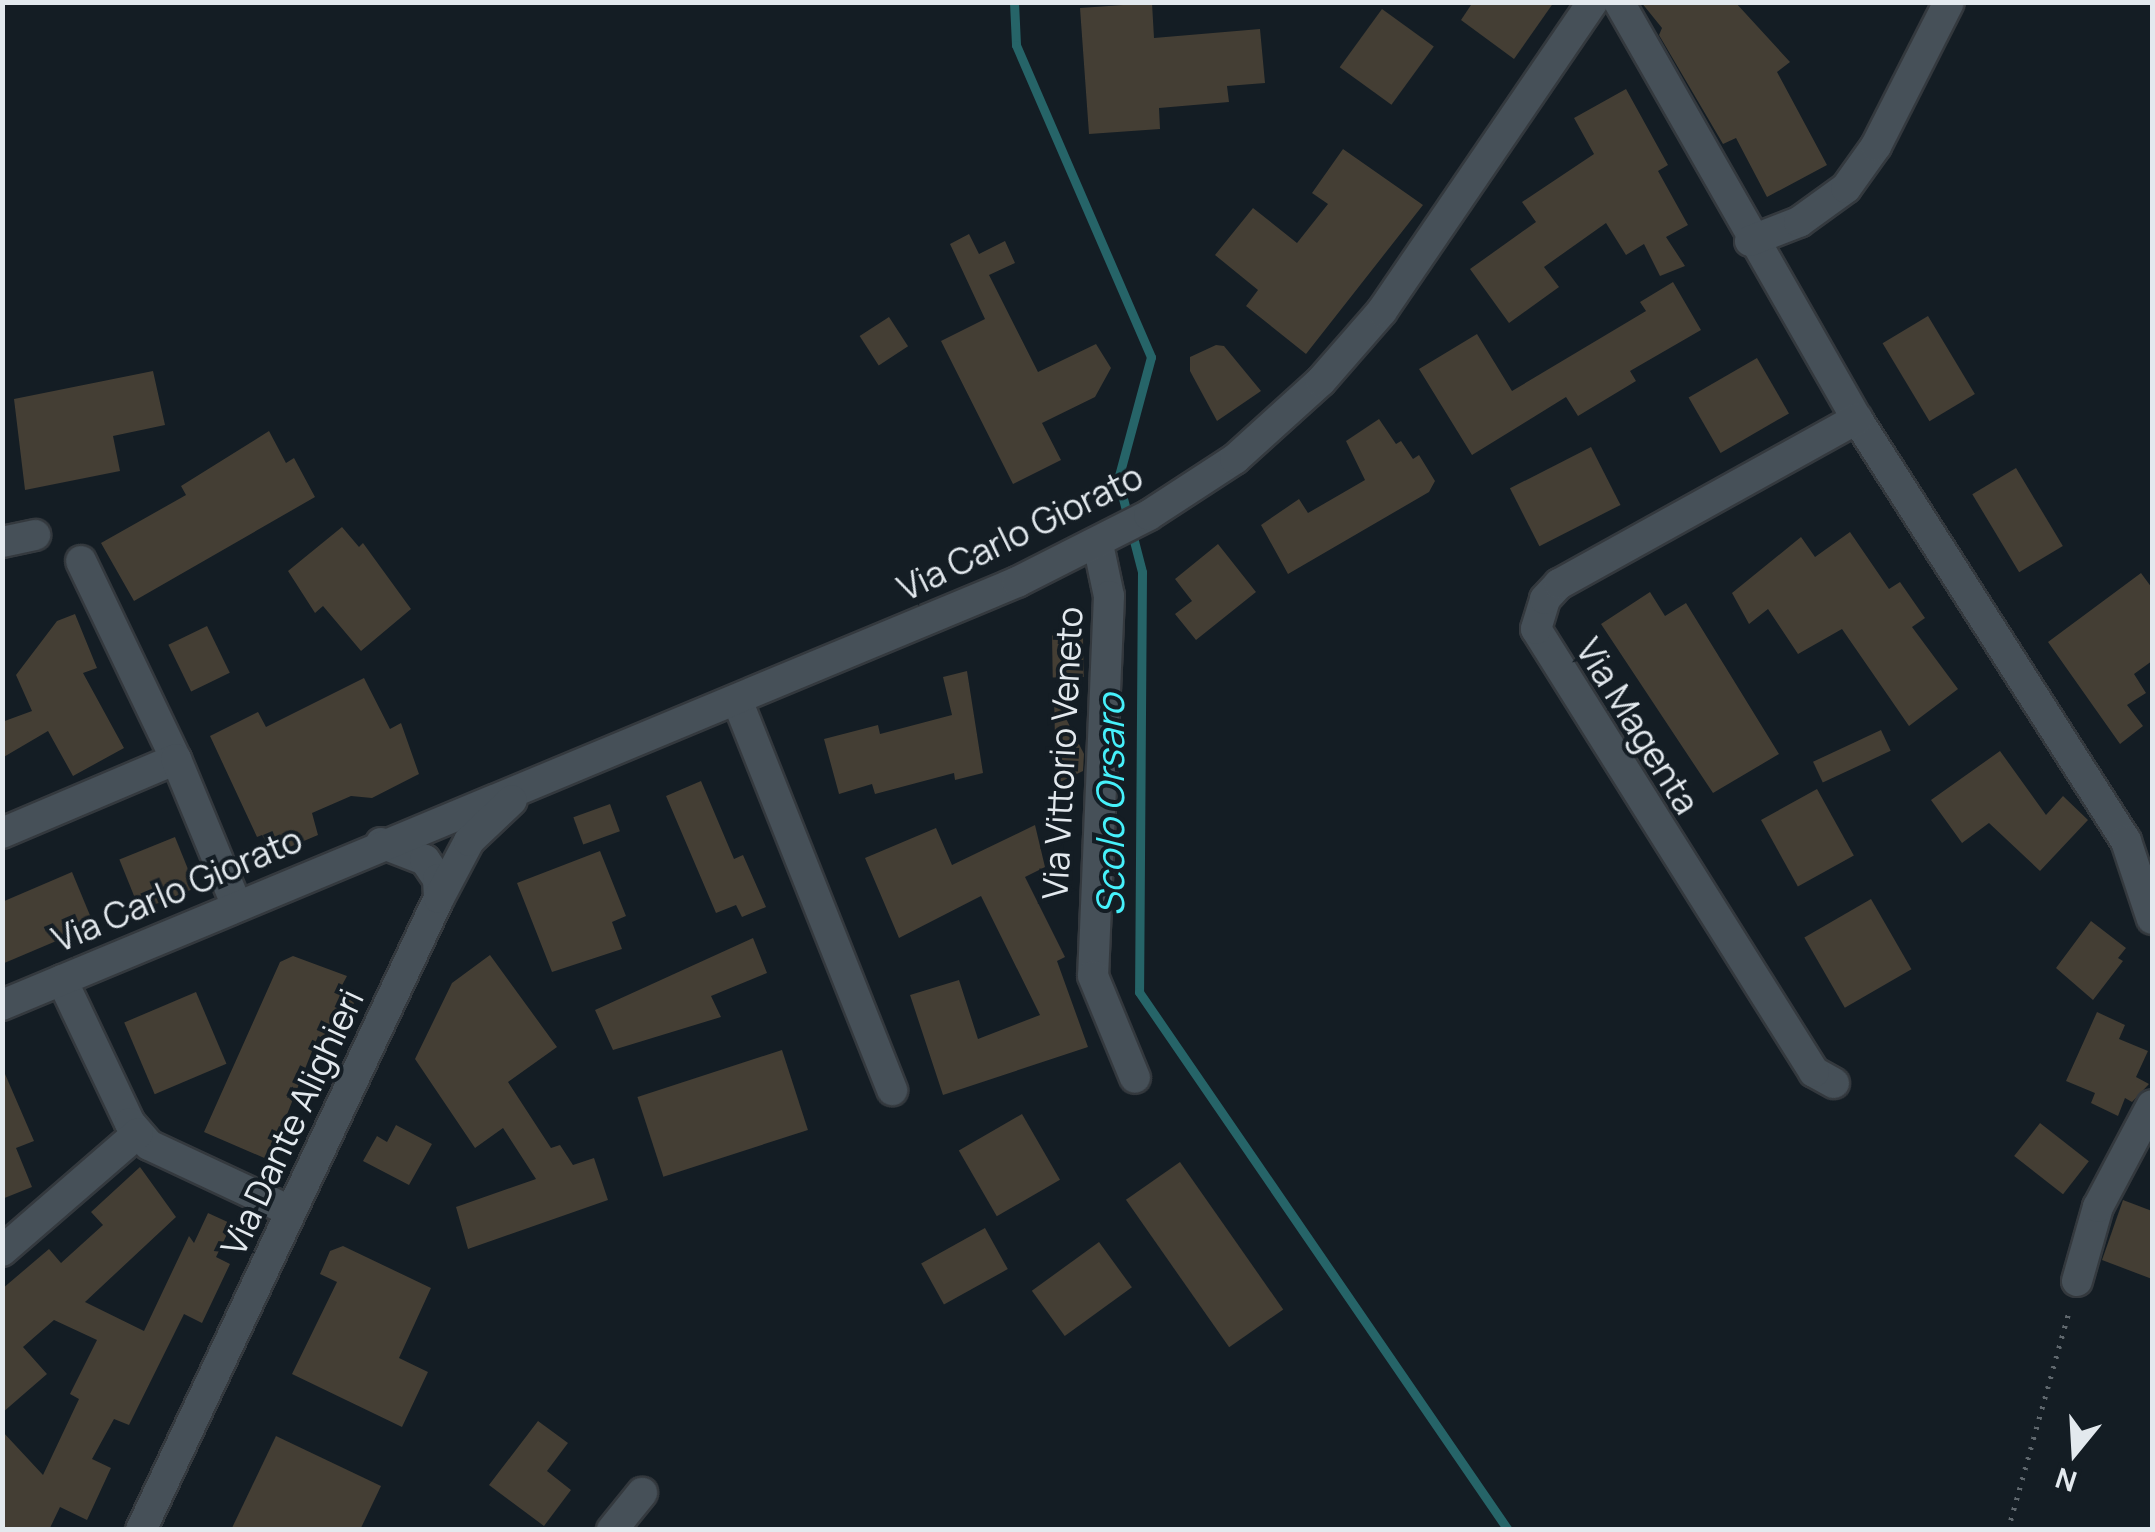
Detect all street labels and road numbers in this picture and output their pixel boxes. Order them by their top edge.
street label: Via Carlo Giorato [891,455,1149,609]
street label: Via Vittorio Veneto [1033,606,1091,900]
street label: Via Magenta [1568,631,1708,821]
street label: Via Carlo Giorato [46,818,308,960]
street label: Via Dante Alighieri [212,982,372,1262]

